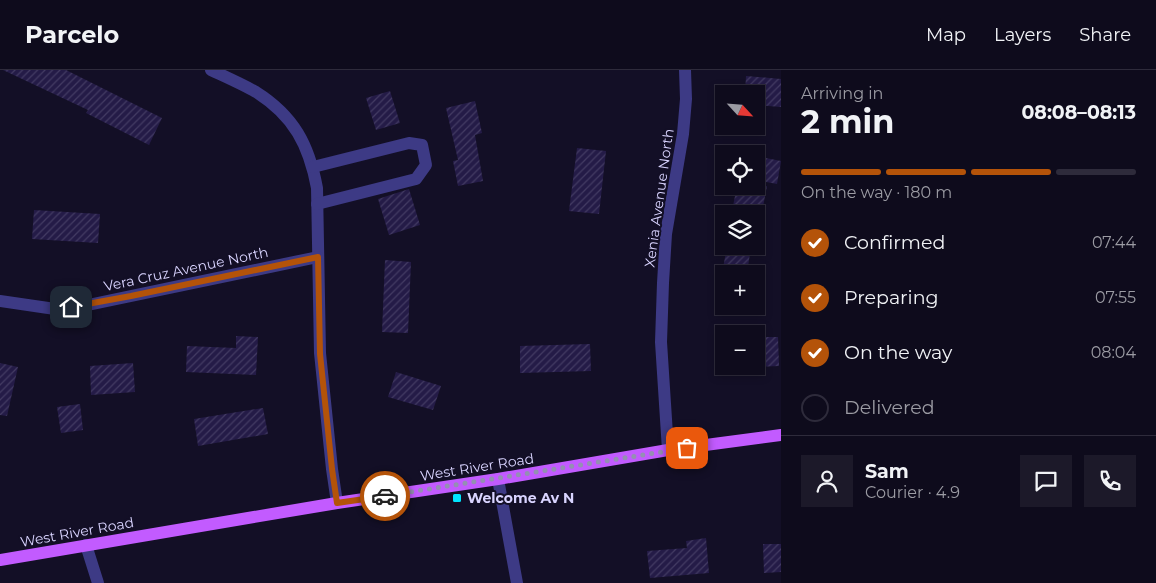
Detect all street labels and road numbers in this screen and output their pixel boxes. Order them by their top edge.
street label: Xenia Avenue North [640,127,678,269]
street label: Vera Cruz Avenue North [102,243,270,295]
street label: West River Road [419,449,535,485]
street label: West River Road [19,513,135,551]

